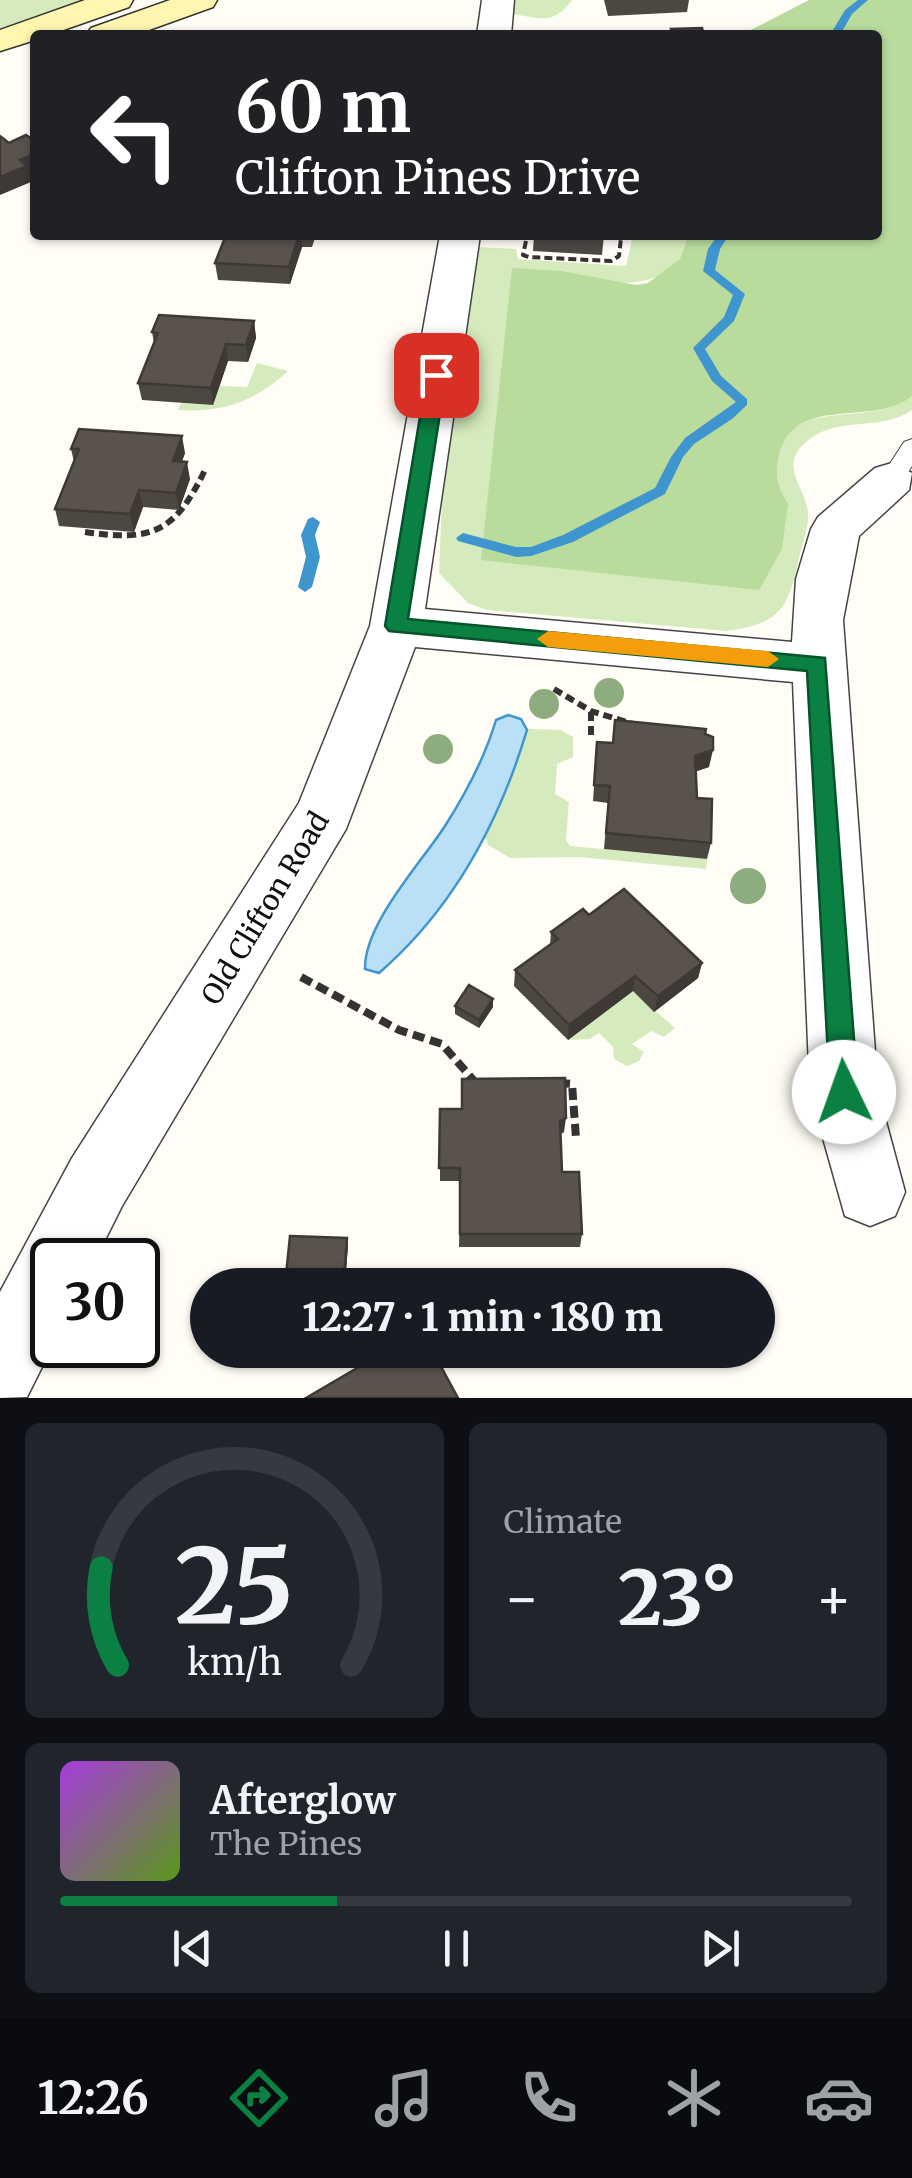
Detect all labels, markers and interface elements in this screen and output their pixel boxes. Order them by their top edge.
text: 60 m [235,63,411,151]
icon: left [70,70,200,200]
text: Clifton Pines Drive [235,150,640,206]
pin [394,333,479,418]
icon: arrive [409,348,464,403]
street label: Old Clifton Road [193,805,337,1011]
position arrow [792,1040,896,1144]
speed limit sign: 30 [30,1238,160,1368]
text: 12:27 · 1 min · 180 m [302,1294,663,1341]
text: Climate [504,1502,622,1542]
text: 25 [175,1521,294,1651]
text: 23° [618,1551,738,1645]
text: − [504,1564,540,1633]
text: + [815,1564,852,1633]
text: km/h [187,1640,282,1685]
text: Afterglow [210,1777,396,1824]
text: The Pines [210,1824,362,1864]
icon: previous [165,1921,220,1976]
icon: pause [429,1921,484,1976]
icon: next [693,1921,748,1976]
icon: directions [224,2063,294,2133]
icon: music [369,2063,439,2133]
icon: phone [514,2063,584,2133]
icon: climate [659,2063,729,2133]
icon: car [804,2063,874,2133]
text: 12:26 [38,2070,149,2126]

